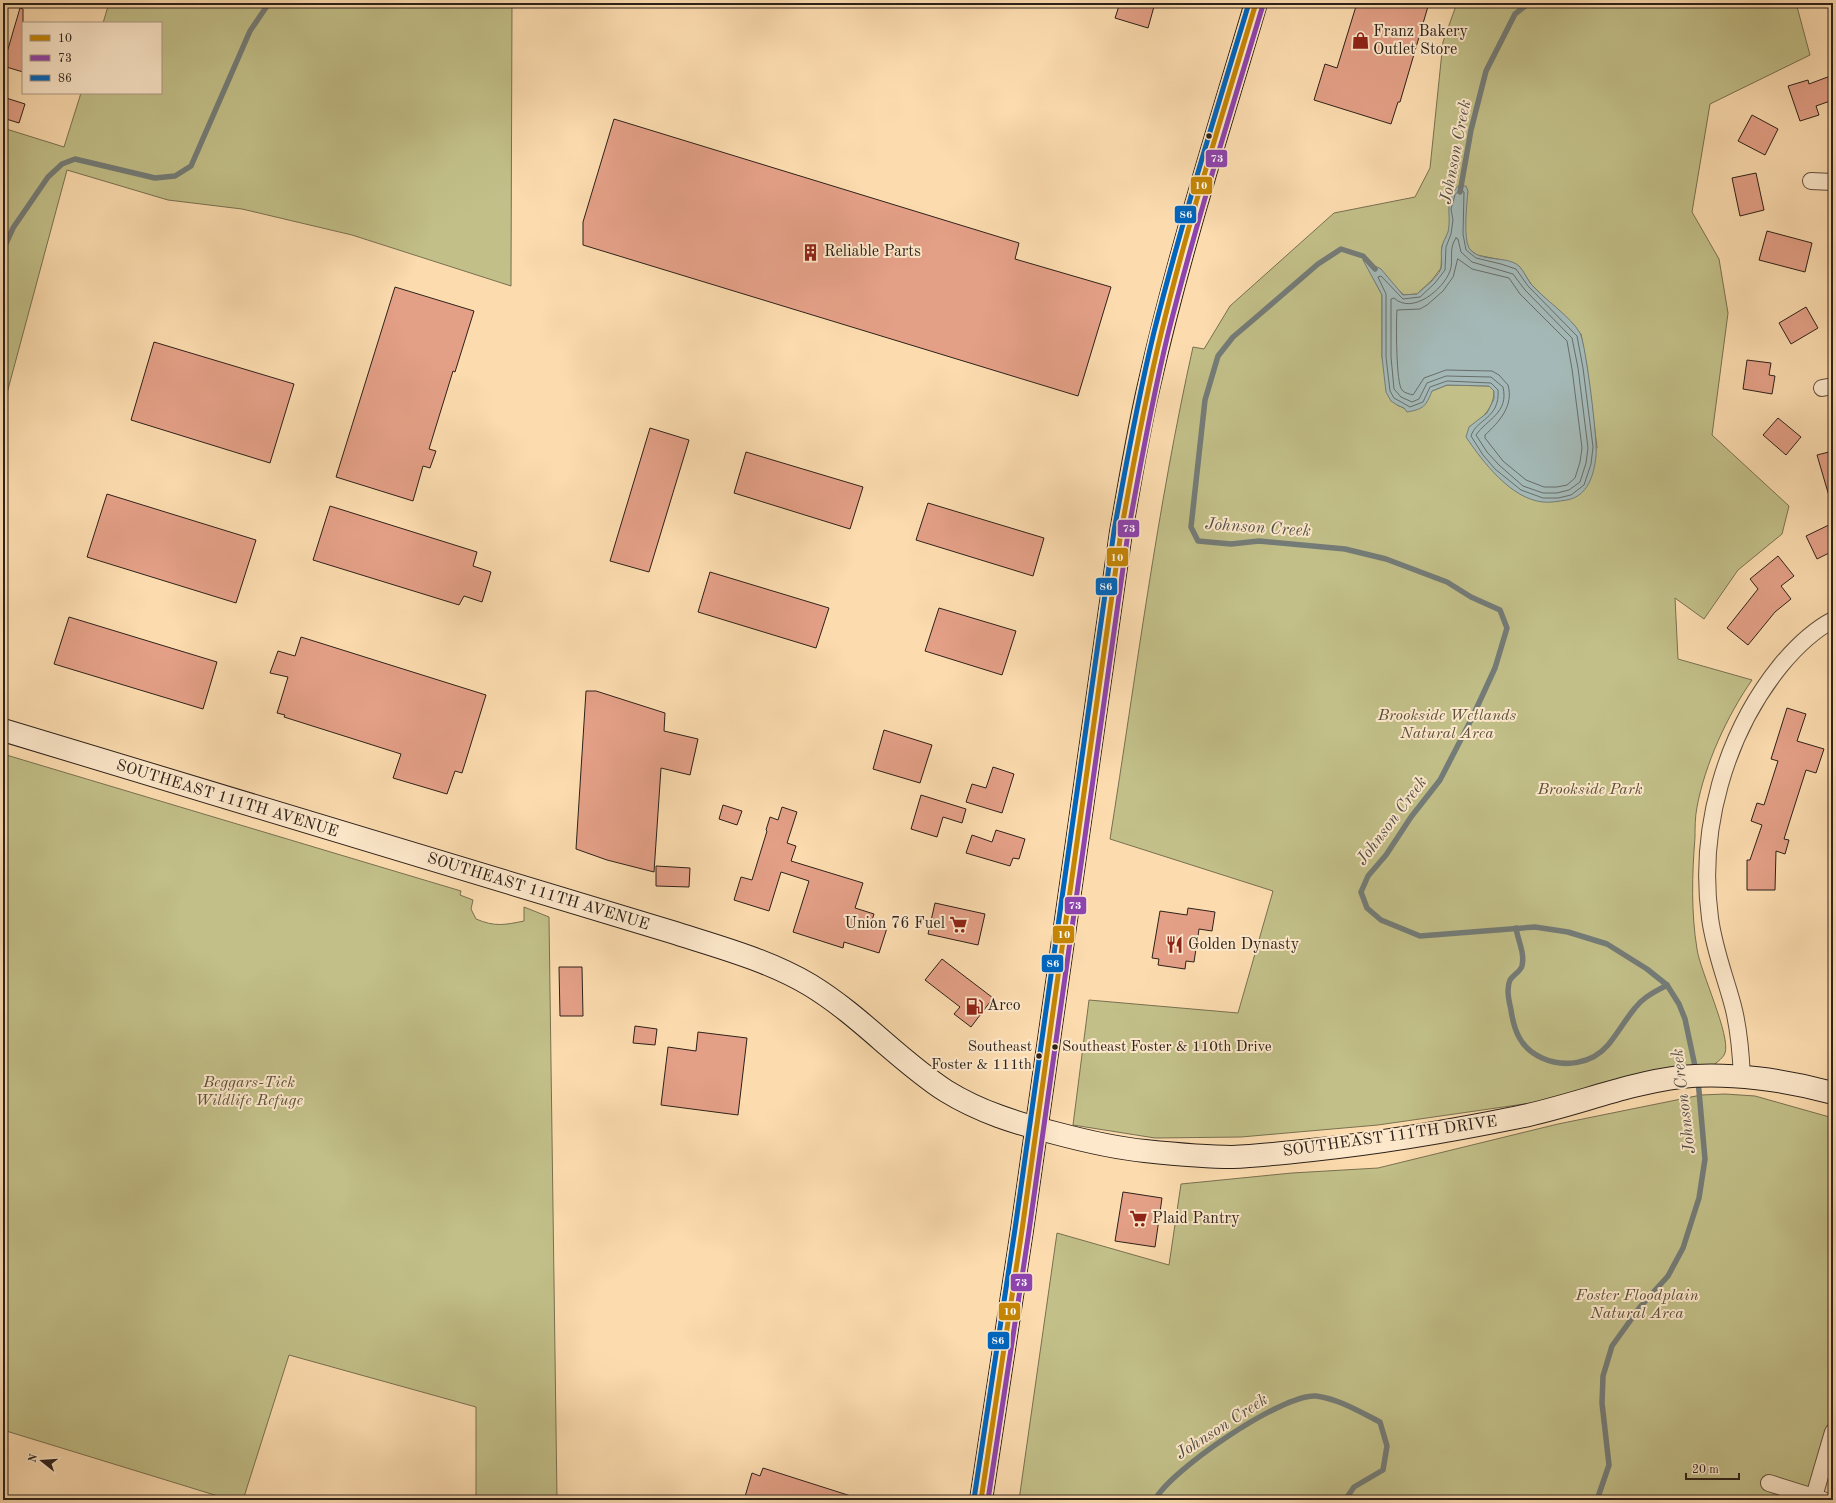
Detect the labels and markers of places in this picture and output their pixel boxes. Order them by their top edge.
place label: Franz Bakery Outlet Store [1373,24,1469,58]
shop icon: Franz Bakery Outlet Store [1350,31,1370,51]
unlabelled marker [1204,131,1214,141]
building icon: Reliable Parts [801,242,821,262]
place label: Reliable Parts [824,244,921,260]
supermarket icon: Union 76 Fuel [948,914,968,934]
place label: Union 76 Fuel [844,916,945,932]
restaurant icon: Golden Dynasty [1165,935,1185,955]
place label: Golden Dynasty [1188,937,1300,953]
fuel station icon: Arco [964,996,984,1016]
place label: Arco [987,998,1021,1014]
place label: Southeast Foster & 111th [931,1040,1032,1073]
place label: Southeast Foster & 110th Drive [1062,1040,1272,1055]
marker: Southeast Foster & 110th Drive [1050,1042,1060,1052]
marker: Southeast Foster & 111th [1034,1051,1044,1061]
supermarket icon: Plaid Pantry [1129,1209,1149,1229]
place label: Plaid Pantry [1152,1211,1240,1227]

